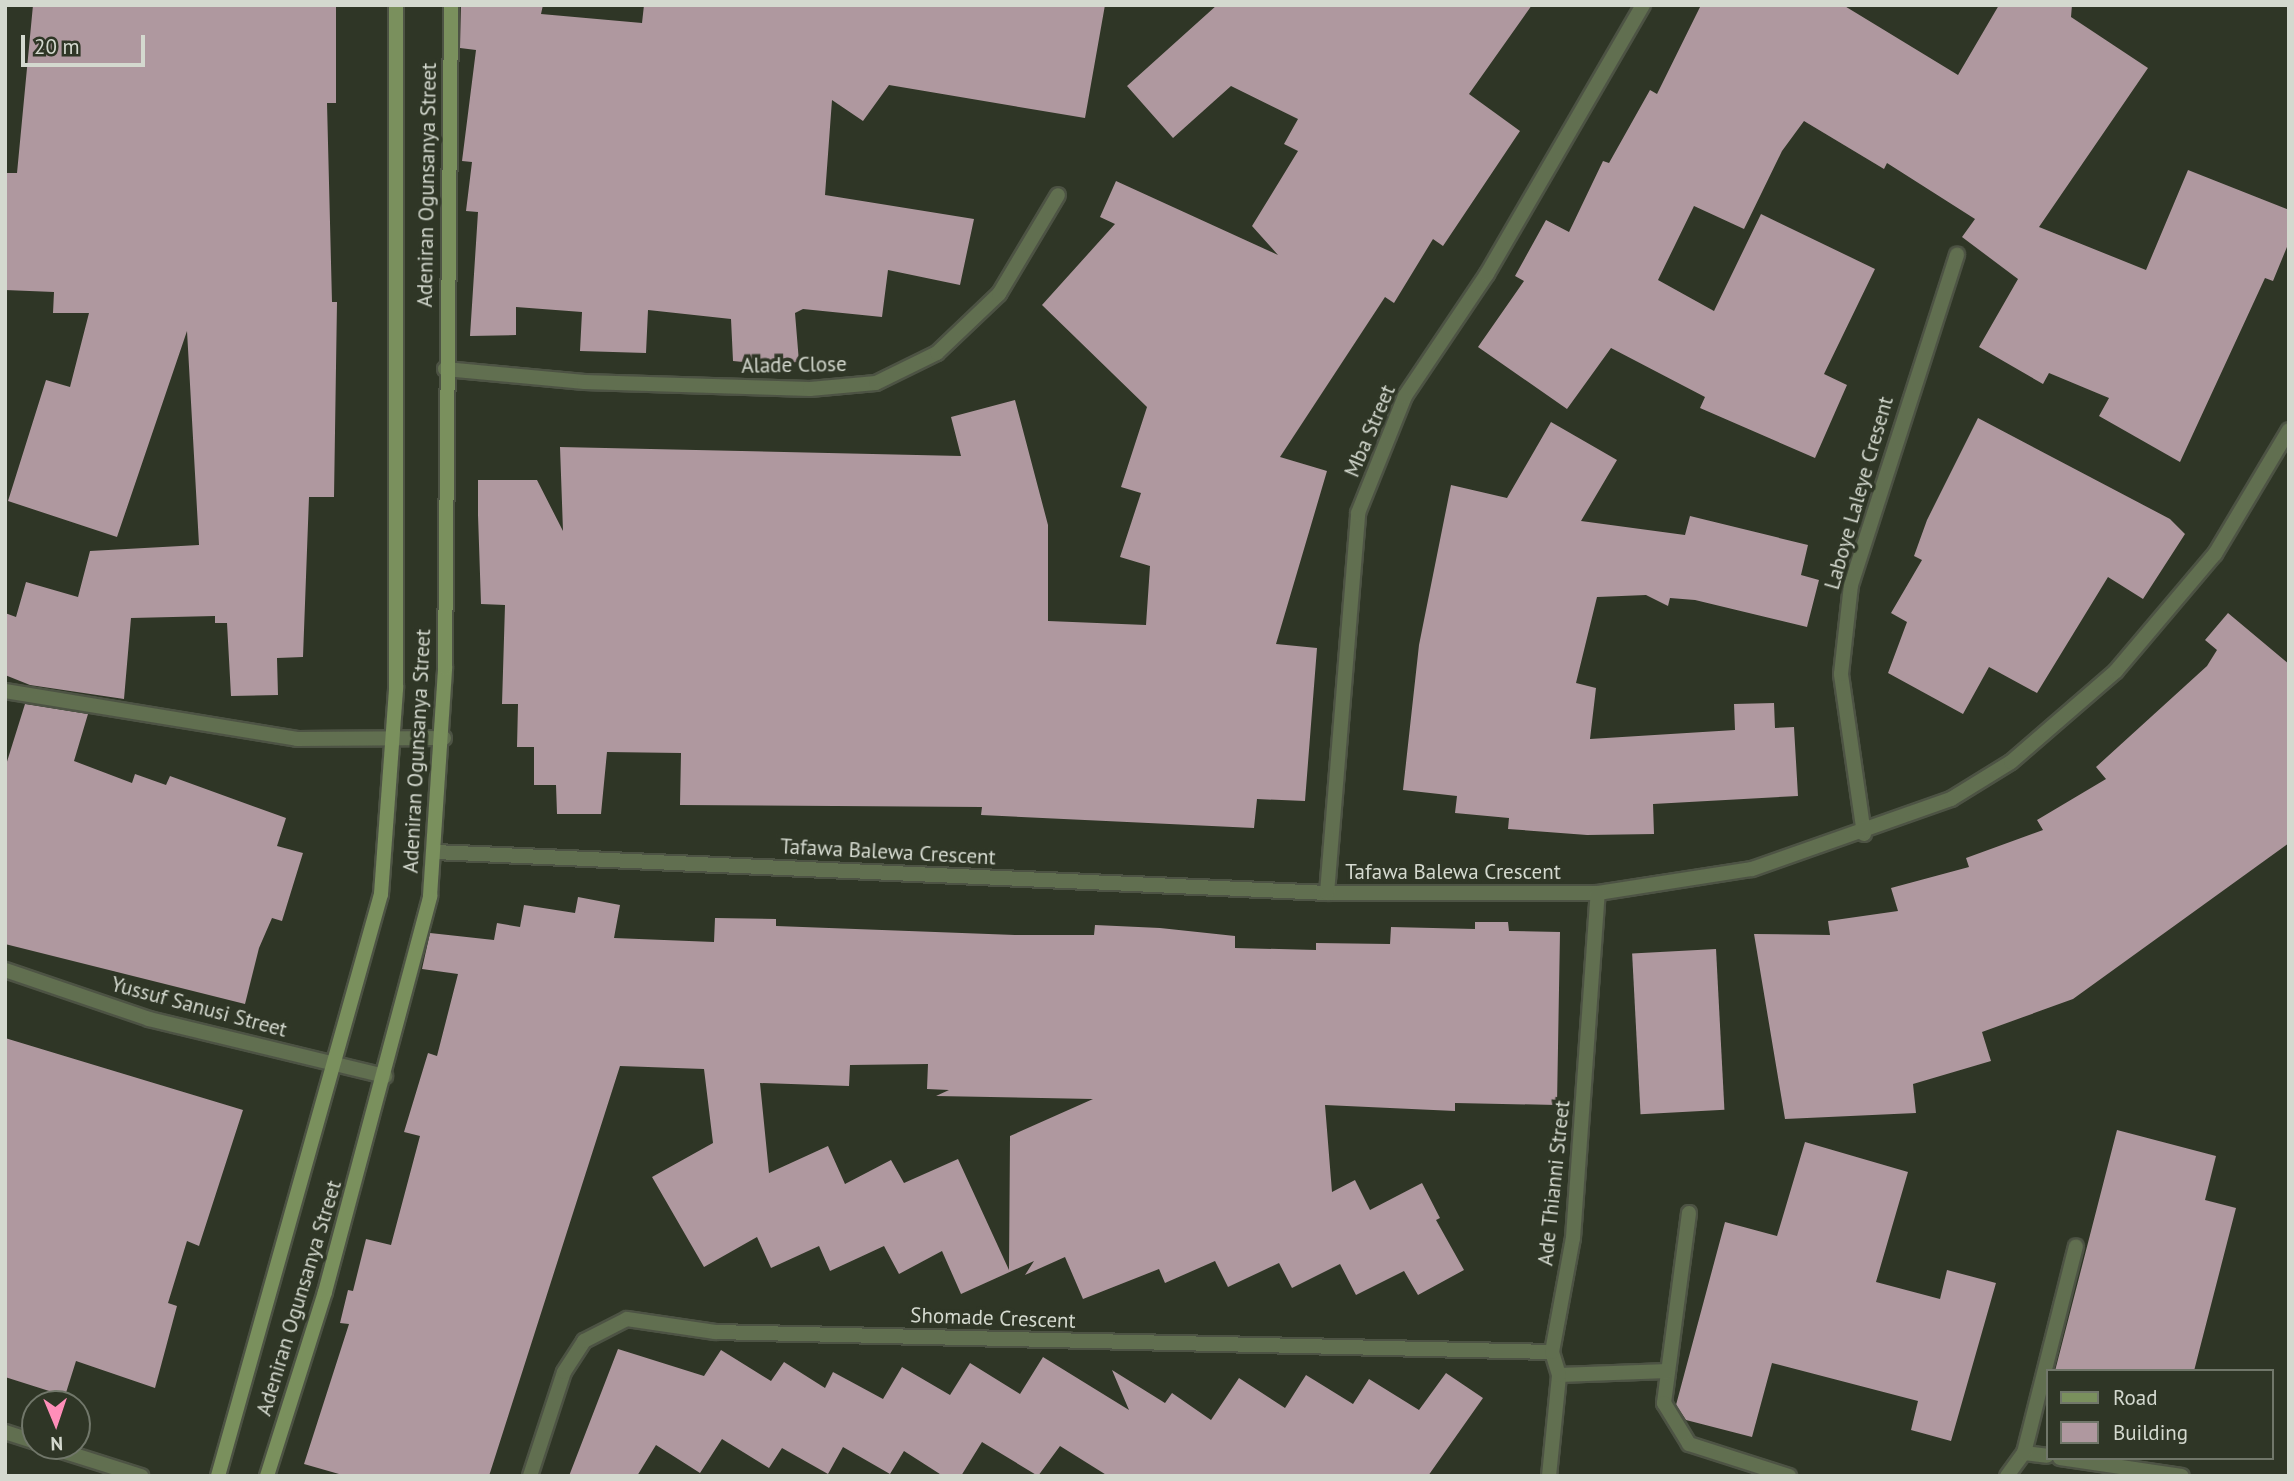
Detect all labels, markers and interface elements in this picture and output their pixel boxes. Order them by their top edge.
scale bar [24,21,149,65]
text: 20 m [34,33,80,60]
street label: Adeniran Ogunsanya Street [412,62,442,308]
street label: Alade Close [741,351,847,379]
street label: Mba Street [1339,381,1401,481]
street label: Laboye Laleye Cresent [1819,394,1899,592]
street label: Adeniran Ogunsanya Street [398,628,436,874]
street label: Tafawa Balewa Crescent [780,834,996,870]
street label: Tafawa Balewa Crescent [1345,859,1561,885]
street label: Yussuf Sanusi Street [108,971,290,1043]
street label: Ade Thianni Street [1533,1099,1575,1267]
street label: Adeniran Ogunsanya Street [251,1177,347,1419]
street label: Shomade Crescent [910,1303,1076,1333]
legend [2046,1369,2273,1460]
text: Road [2113,1384,2157,1411]
north arrow [21,1390,91,1460]
text: Building [2113,1419,2188,1446]
text: N [50,1432,63,1456]

